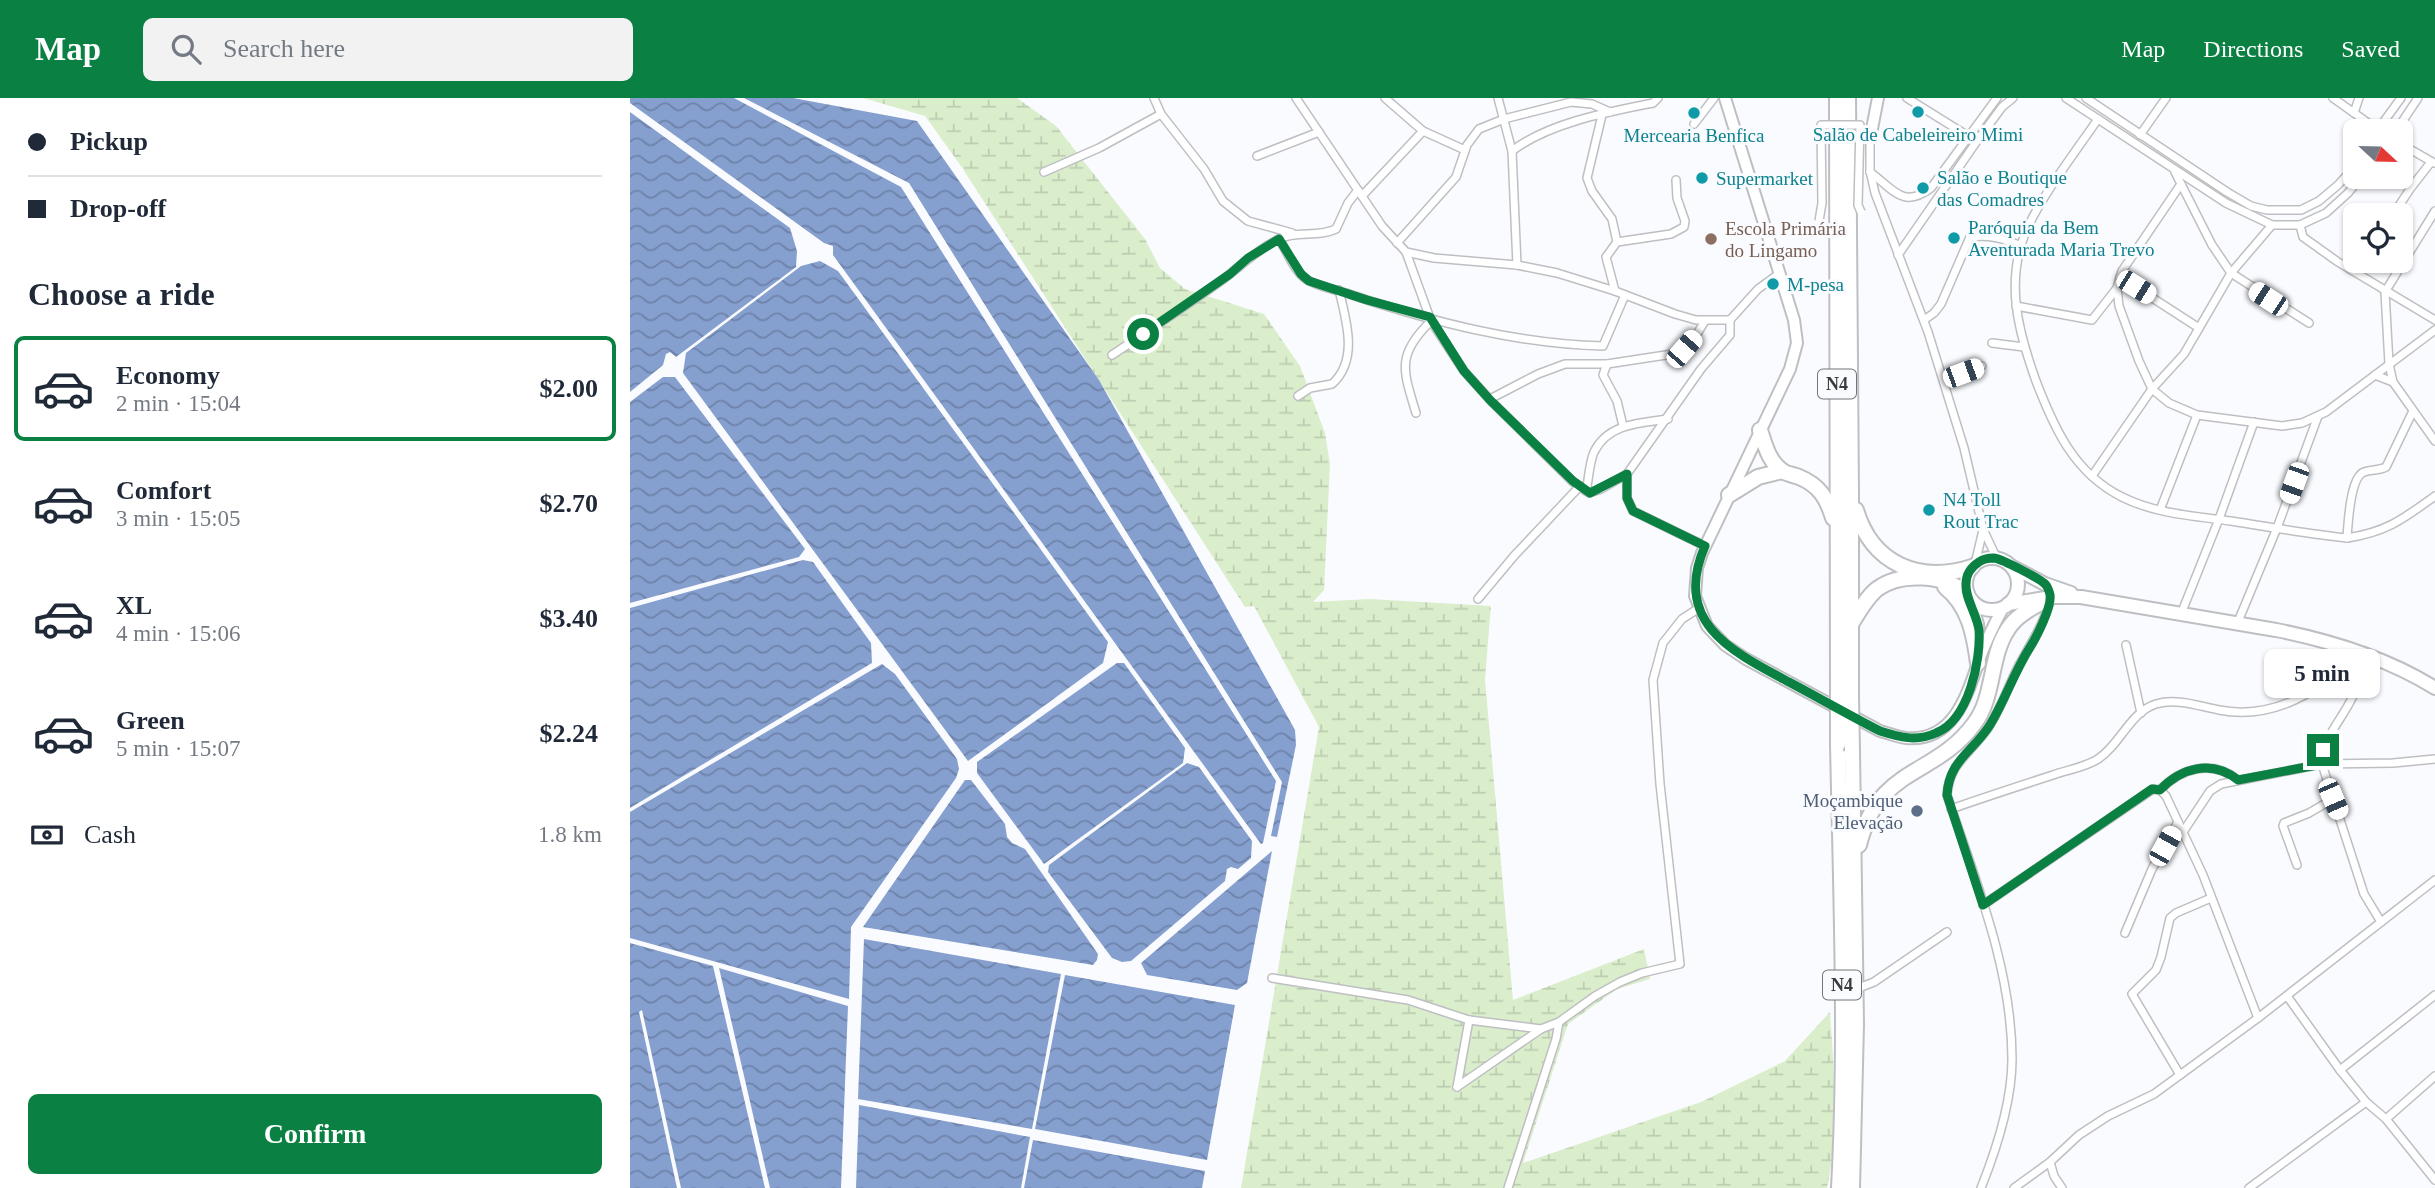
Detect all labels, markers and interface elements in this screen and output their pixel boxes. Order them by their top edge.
search box [143,18,633,81]
icon: search [167,30,205,68]
text: Map [35,31,101,67]
text: Search here [223,34,345,63]
text: Map [2121,36,2165,62]
text: Directions [2203,36,2303,62]
text: Saved [2341,36,2400,62]
marker: Salão de Cabeleireiro Mimi [1910,104,1926,120]
marker: Mercearia Benfica [1686,105,1702,121]
north arrow [2343,119,2413,189]
map controls [2343,119,2413,273]
place label: Salão de Cabeleireiro Mimi [1813,124,2023,145]
place label: Mercearia Benfica [1624,125,1765,146]
text: Pickup [70,127,148,156]
place label: Salão e Boutique das Comadres [1937,167,2067,210]
place label: Supermarket [1716,168,1814,189]
marker: Supermarket [1694,170,1710,186]
marker: Salão e Boutique das Comadres [1915,180,1931,196]
text: Drop-off [70,194,166,223]
button: locate [2343,203,2413,273]
place label: Paróquia da Bem Aventurada Maria Trevo [1968,217,2154,260]
place label: Escola Primária do Lingamo [1725,218,1846,261]
marker: Paróquia da Bem Aventurada Maria Trevo [1946,230,1962,246]
marker: Escola Primária do Lingamo [1703,231,1719,247]
car [2113,267,2160,307]
place label: M-pesa [1787,274,1845,295]
text: Choose a ride [28,276,215,312]
marker: M-pesa [1765,276,1781,292]
car [2245,279,2292,319]
route start [1127,318,1159,350]
car [1663,326,1706,372]
car [1940,356,1987,390]
icon: car [32,357,95,420]
text: Economy [116,361,220,390]
road number: N4 [1818,370,1856,398]
text: $2.00 [540,374,598,403]
text: 2 min · 15:04 [116,391,241,416]
car [2277,460,2312,506]
icon: car [32,472,95,535]
text: Comfort [116,476,211,505]
text: $2.70 [540,489,598,518]
place label: N4 Toll Rout Trac [1943,489,2019,532]
marker: N4 Toll Rout Trac [1921,502,1937,518]
text: 3 min · 15:05 [116,506,241,531]
icon: car [32,587,95,650]
text: XL [116,591,152,620]
text: $3.40 [540,604,598,633]
text: 4 min · 15:06 [116,621,241,646]
callout: 5 min [2265,648,2381,698]
text: 5 min [2294,661,2350,686]
icon: car [32,702,95,765]
text: Green [116,706,185,735]
text: $2.24 [540,719,598,748]
route end [2307,734,2339,766]
text: 5 min · 15:07 [116,736,241,761]
car [2316,776,2351,822]
place label: Moçambique Elevação [1803,790,1903,833]
marker: Moçambique Elevação [1909,803,1925,819]
icon: cash [28,816,66,854]
text: Cash [84,820,136,849]
text: 1.8 km [538,822,602,847]
car [2146,823,2185,869]
road number: N4 [1823,970,1861,1000]
button: Confirm [28,1094,602,1174]

